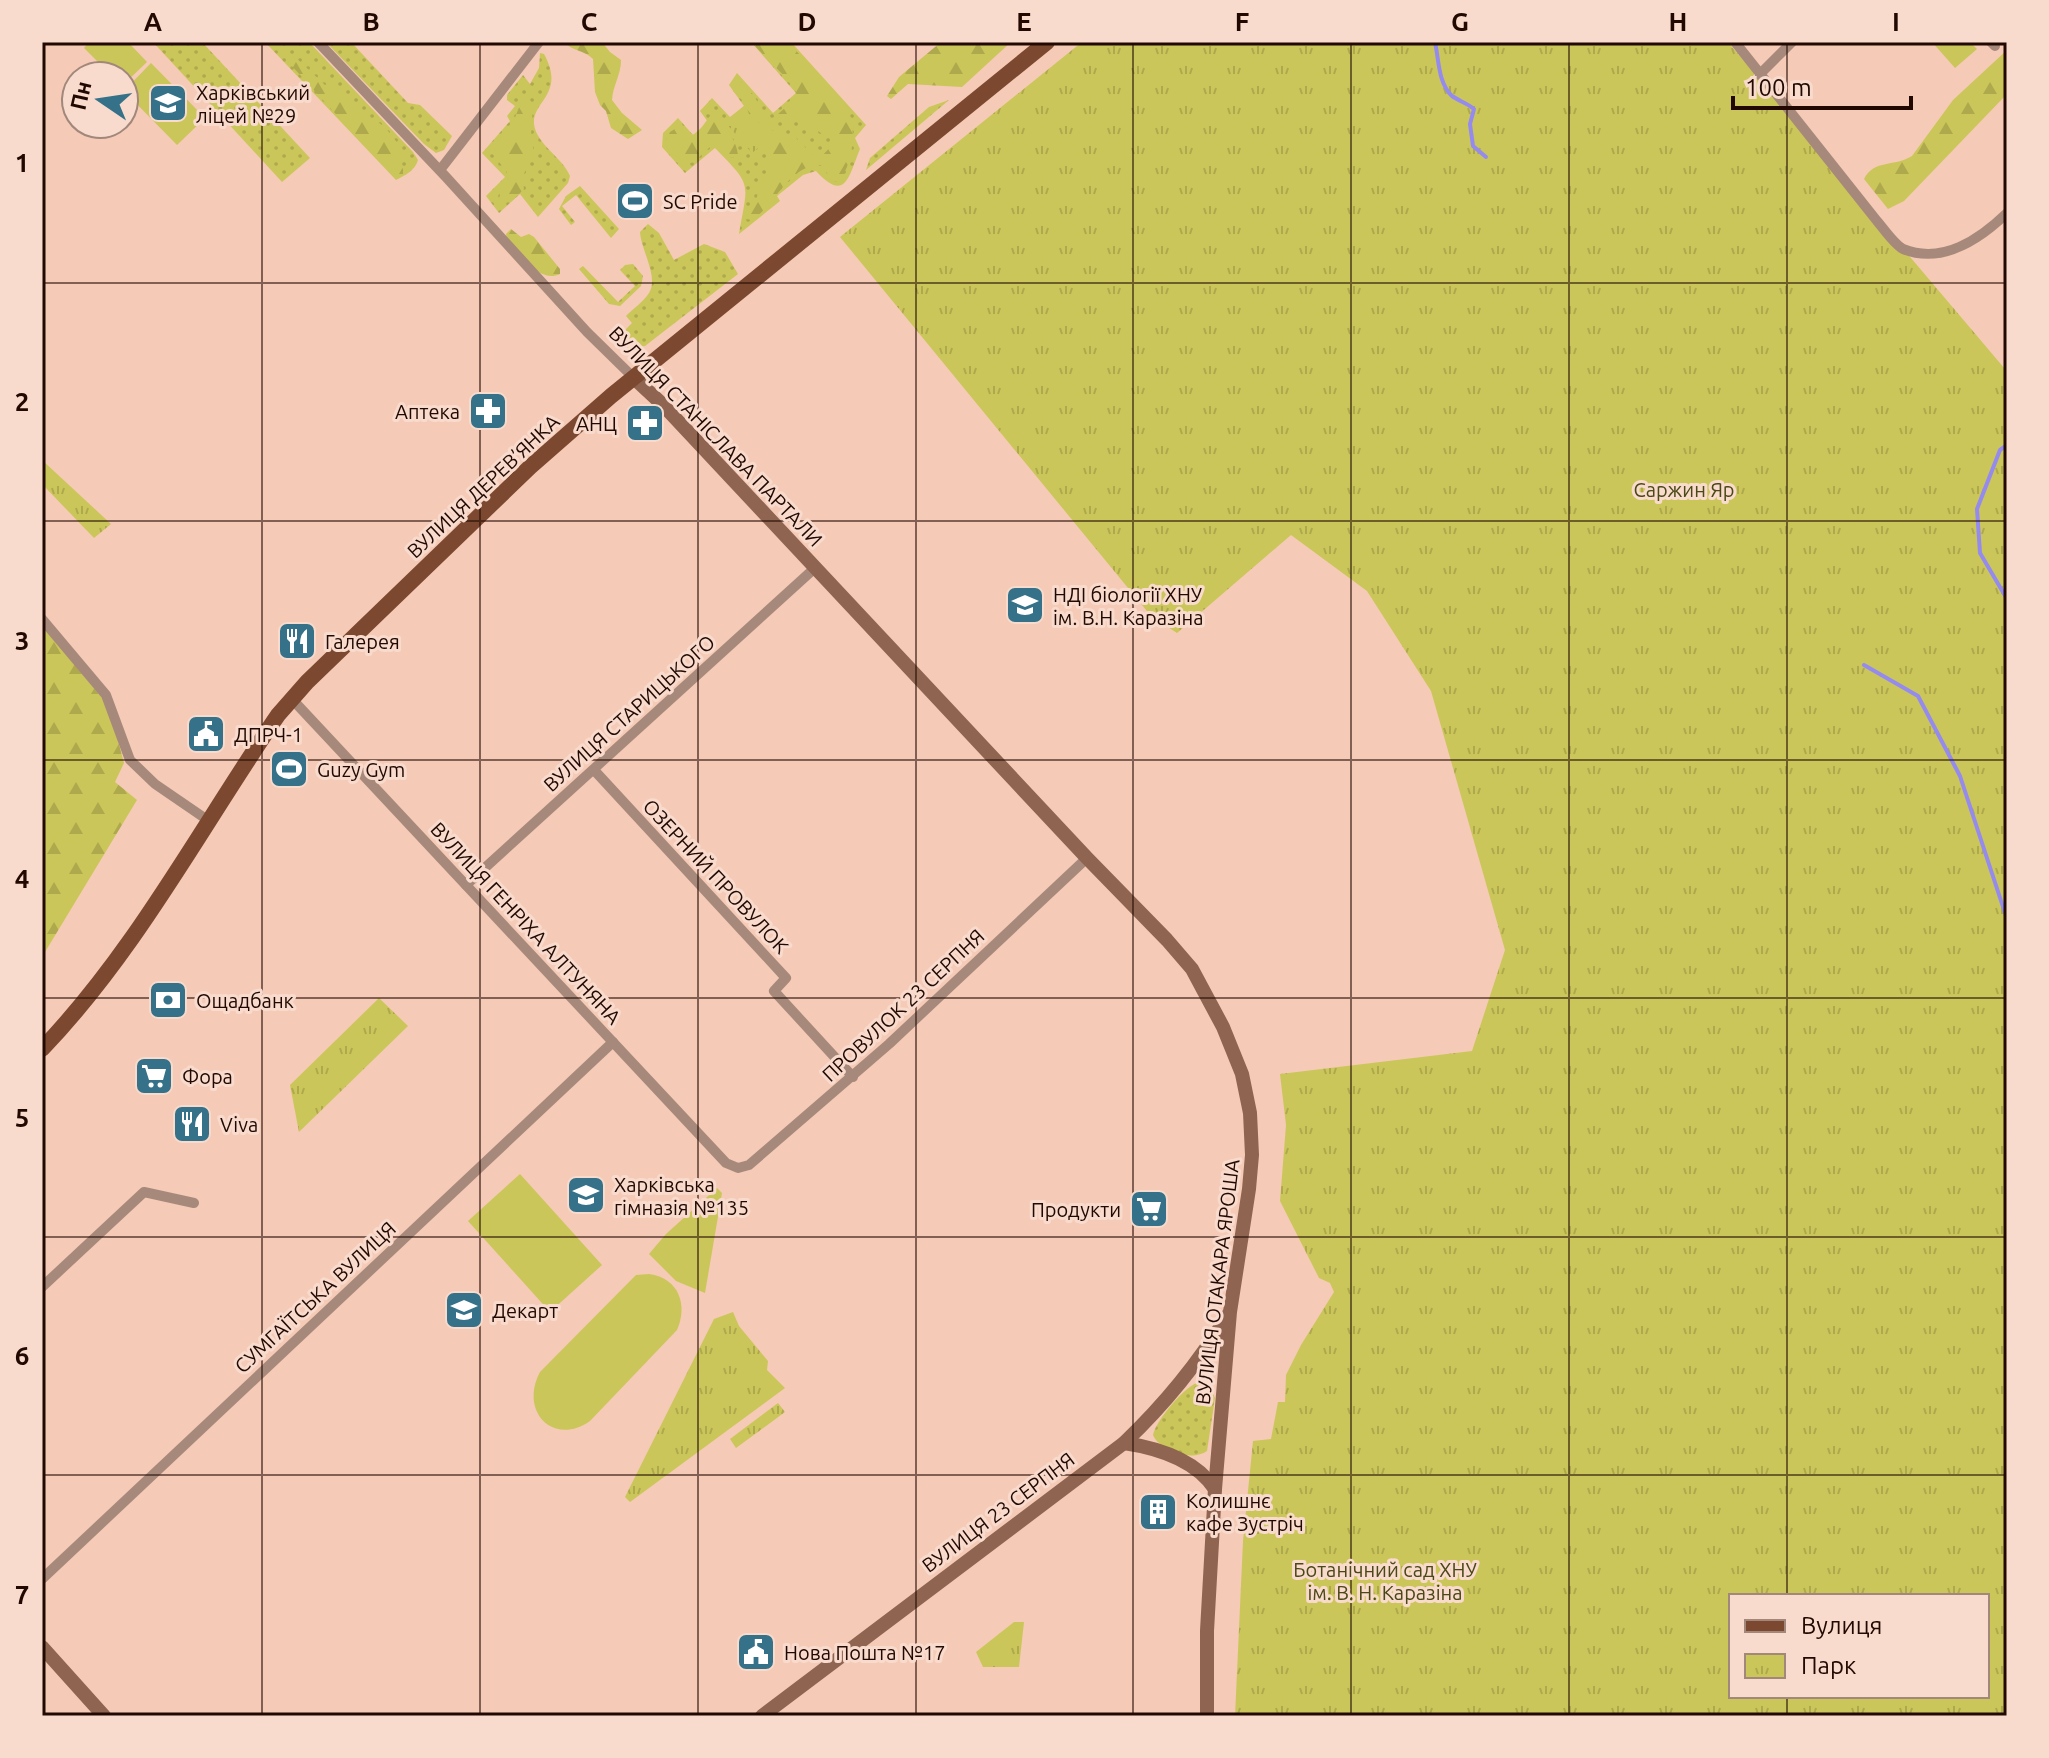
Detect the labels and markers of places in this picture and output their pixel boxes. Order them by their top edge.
place label: Харківський ліцей №29 [196,81,310,127]
school or university icon: Харківський ліцей №29 [147,82,189,124]
sports icon: SC Pride [614,180,656,222]
place label: SC Pride [663,190,737,213]
pharmacy icon: Аптека [467,390,509,432]
place label: Аптека [395,400,460,423]
pharmacy icon: АНЦ [624,402,666,444]
place label: АНЦ [576,412,617,435]
place label: НДІ біології ХНУ ім. В.Н. Каразіна [1053,583,1203,629]
school or university icon: НДІ біології ХНУ ім. В.Н. Каразіна [1004,584,1046,626]
restaurant icon: Галерея [276,620,318,662]
place label: Галерея [325,630,400,653]
public building icon: ДПРЧ-1 [185,713,227,755]
place label: ДПРЧ-1 [234,723,303,746]
sports icon: Guzy Gym [268,748,310,790]
place label: Guzy Gym [317,758,405,781]
bank icon: Ощадбанк [147,979,189,1021]
place label: Ощадбанк [196,989,294,1012]
supermarket icon: Фора [133,1055,175,1097]
place label: Фора [182,1065,233,1088]
restaurant icon: Viva [171,1103,213,1145]
place label: Viva [220,1113,258,1136]
place label: Харківська гімназія №135 [614,1173,749,1219]
school or university icon: Харківська гімназія №135 [565,1174,607,1216]
supermarket icon: Продукти [1128,1188,1170,1230]
place label: Продукти [1031,1198,1121,1221]
school or university icon: Декарт [443,1289,485,1331]
place label: Декарт [492,1299,558,1322]
place label: Колишнє кафе Зустріч [1186,1489,1304,1535]
building icon: Колишнє кафе Зустріч [1137,1491,1179,1533]
public building icon: Нова Пошта №17 [735,1631,777,1673]
place label: Нова Пошта №17 [784,1641,946,1664]

